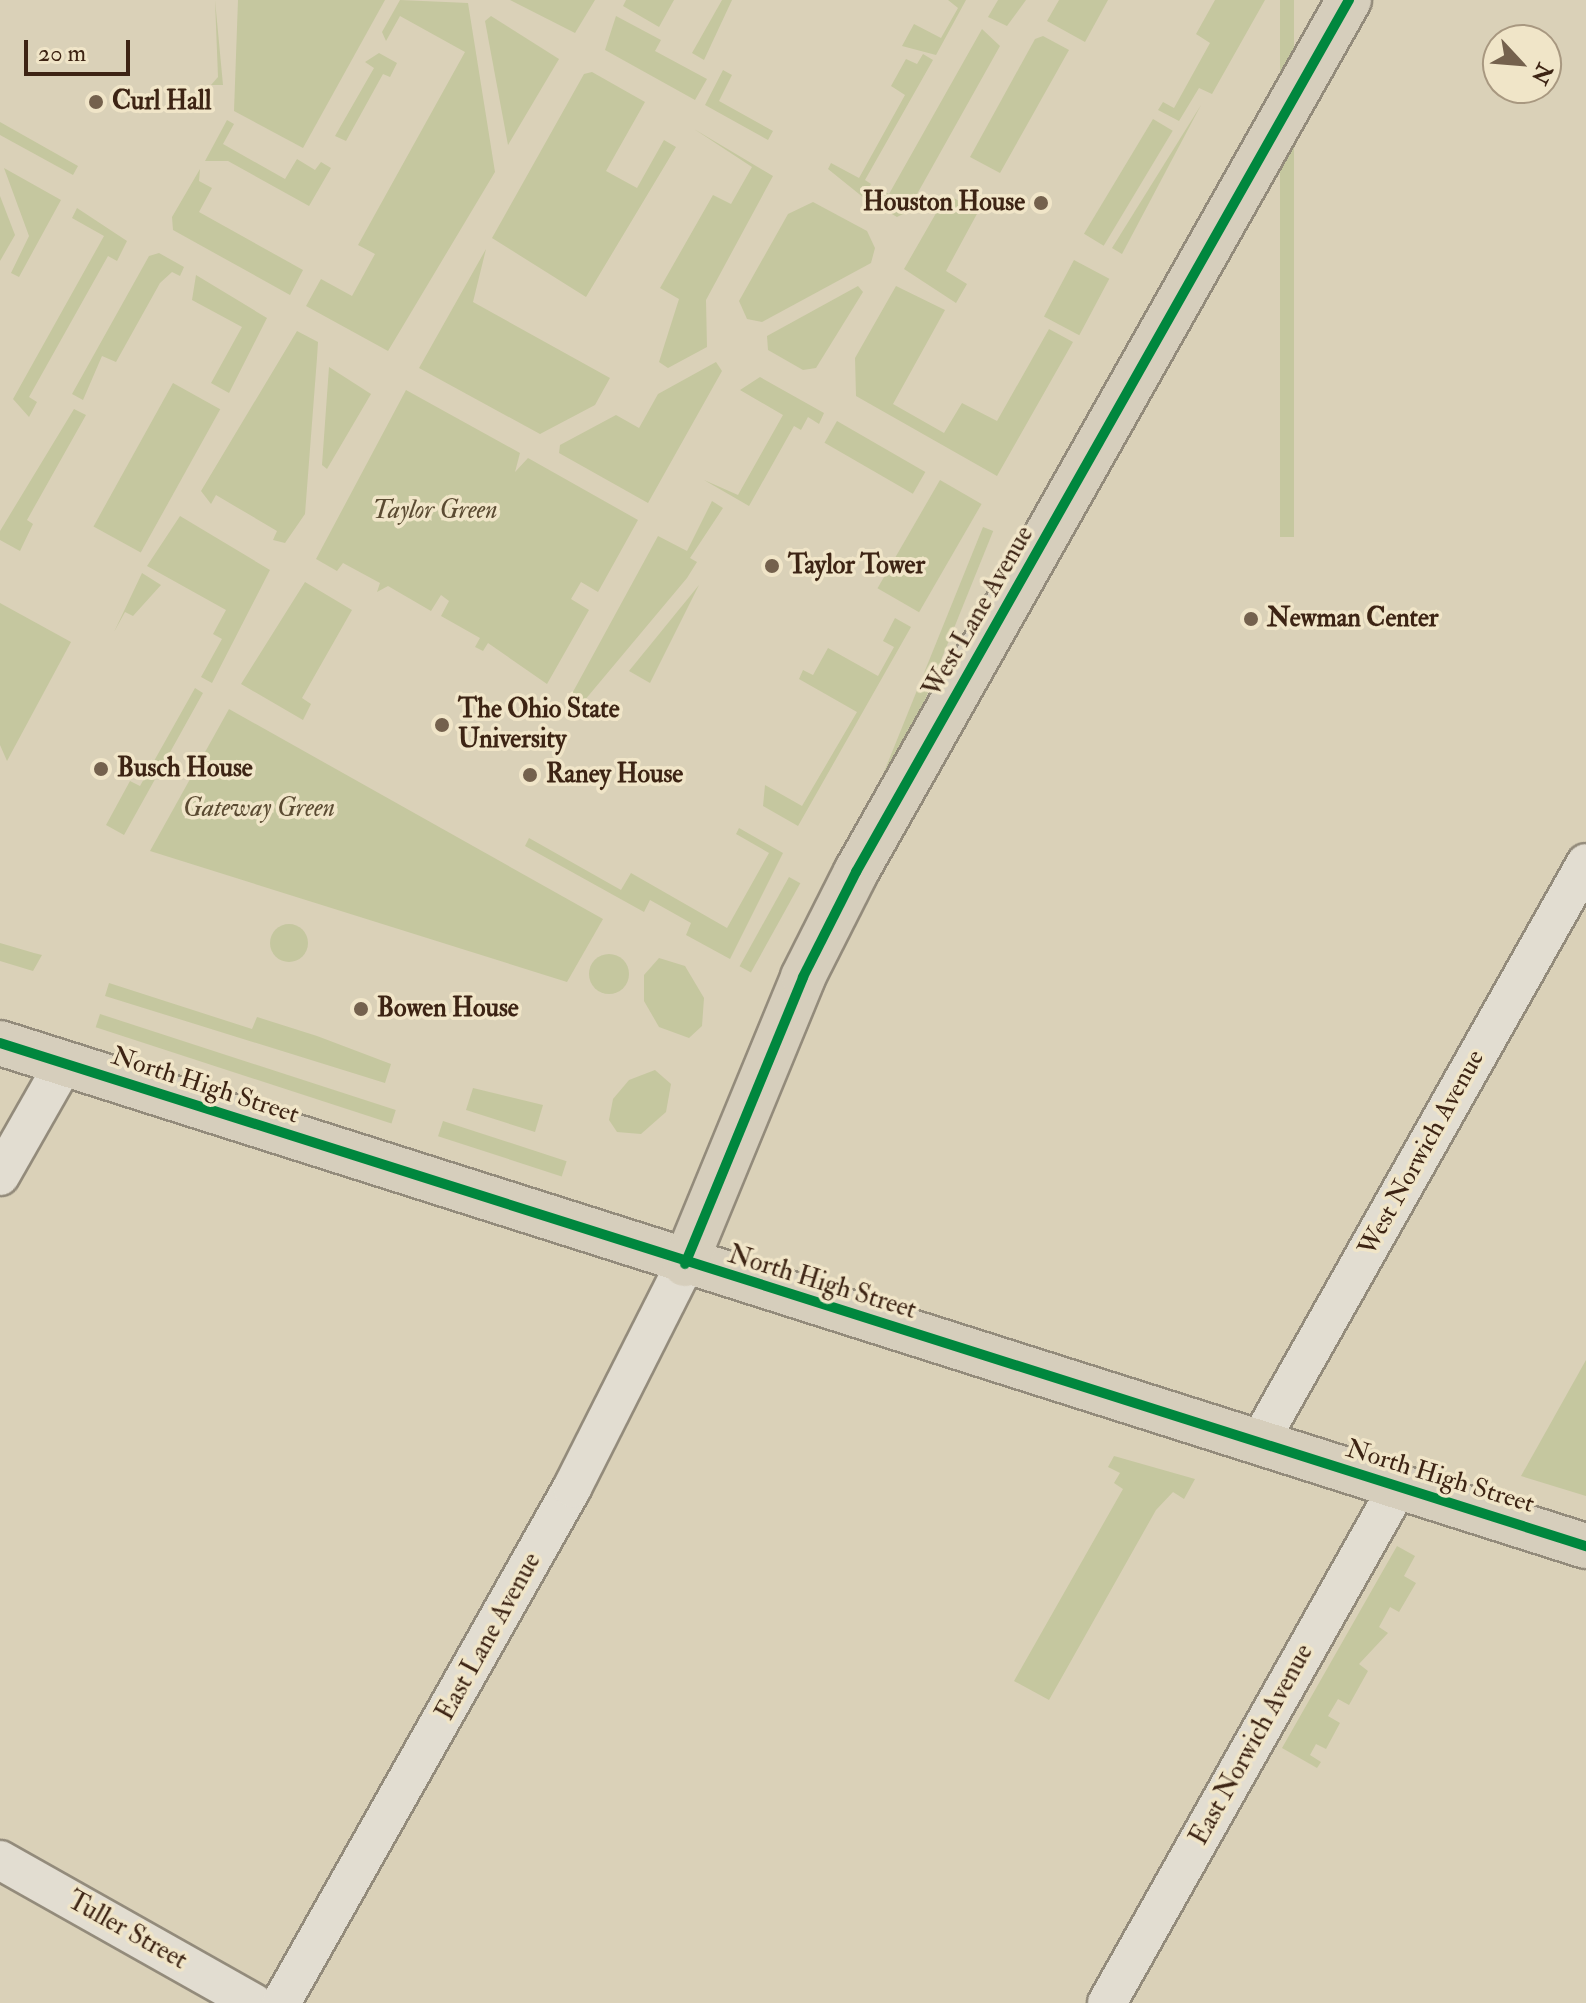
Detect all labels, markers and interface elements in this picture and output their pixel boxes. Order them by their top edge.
scale bar [28,24,134,74]
north arrow [1482,24,1562,104]
text: 20 m [38,38,86,69]
text: N [1525,59,1559,89]
place label: Curl Hall [112,86,211,118]
marker: Curl Hall [87,93,105,111]
place label: Houston House [863,187,1025,219]
marker: Houston House [1032,194,1050,212]
park label: Taylor Green [372,495,498,527]
street label: West Lane Avenue [917,521,1041,703]
place label: Taylor Tower [788,550,925,582]
marker: Taylor Tower [763,557,781,575]
place label: Newman Center [1267,603,1439,635]
marker: Newman Center [1242,610,1260,628]
place label: The Ohio State University [458,694,620,756]
marker: The Ohio State University [433,716,451,734]
place label: Busch House [117,753,253,785]
place label: Raney House [546,759,683,791]
marker: Busch House [92,760,110,778]
marker: Raney House [521,766,539,784]
park label: Gateway Green [183,793,335,825]
place label: Bowen House [377,993,519,1025]
marker: Bowen House [352,1000,370,1018]
street label: North High Street [107,1041,303,1131]
street label: West Norwich Avenue [1353,1045,1491,1261]
street label: North High Street [724,1240,920,1326]
street label: North High Street [1342,1434,1538,1520]
street label: East Lane Avenue [430,1548,548,1726]
street label: East Norwich Avenue [1184,1639,1320,1851]
street label: Tuller Street [62,1885,192,1977]

